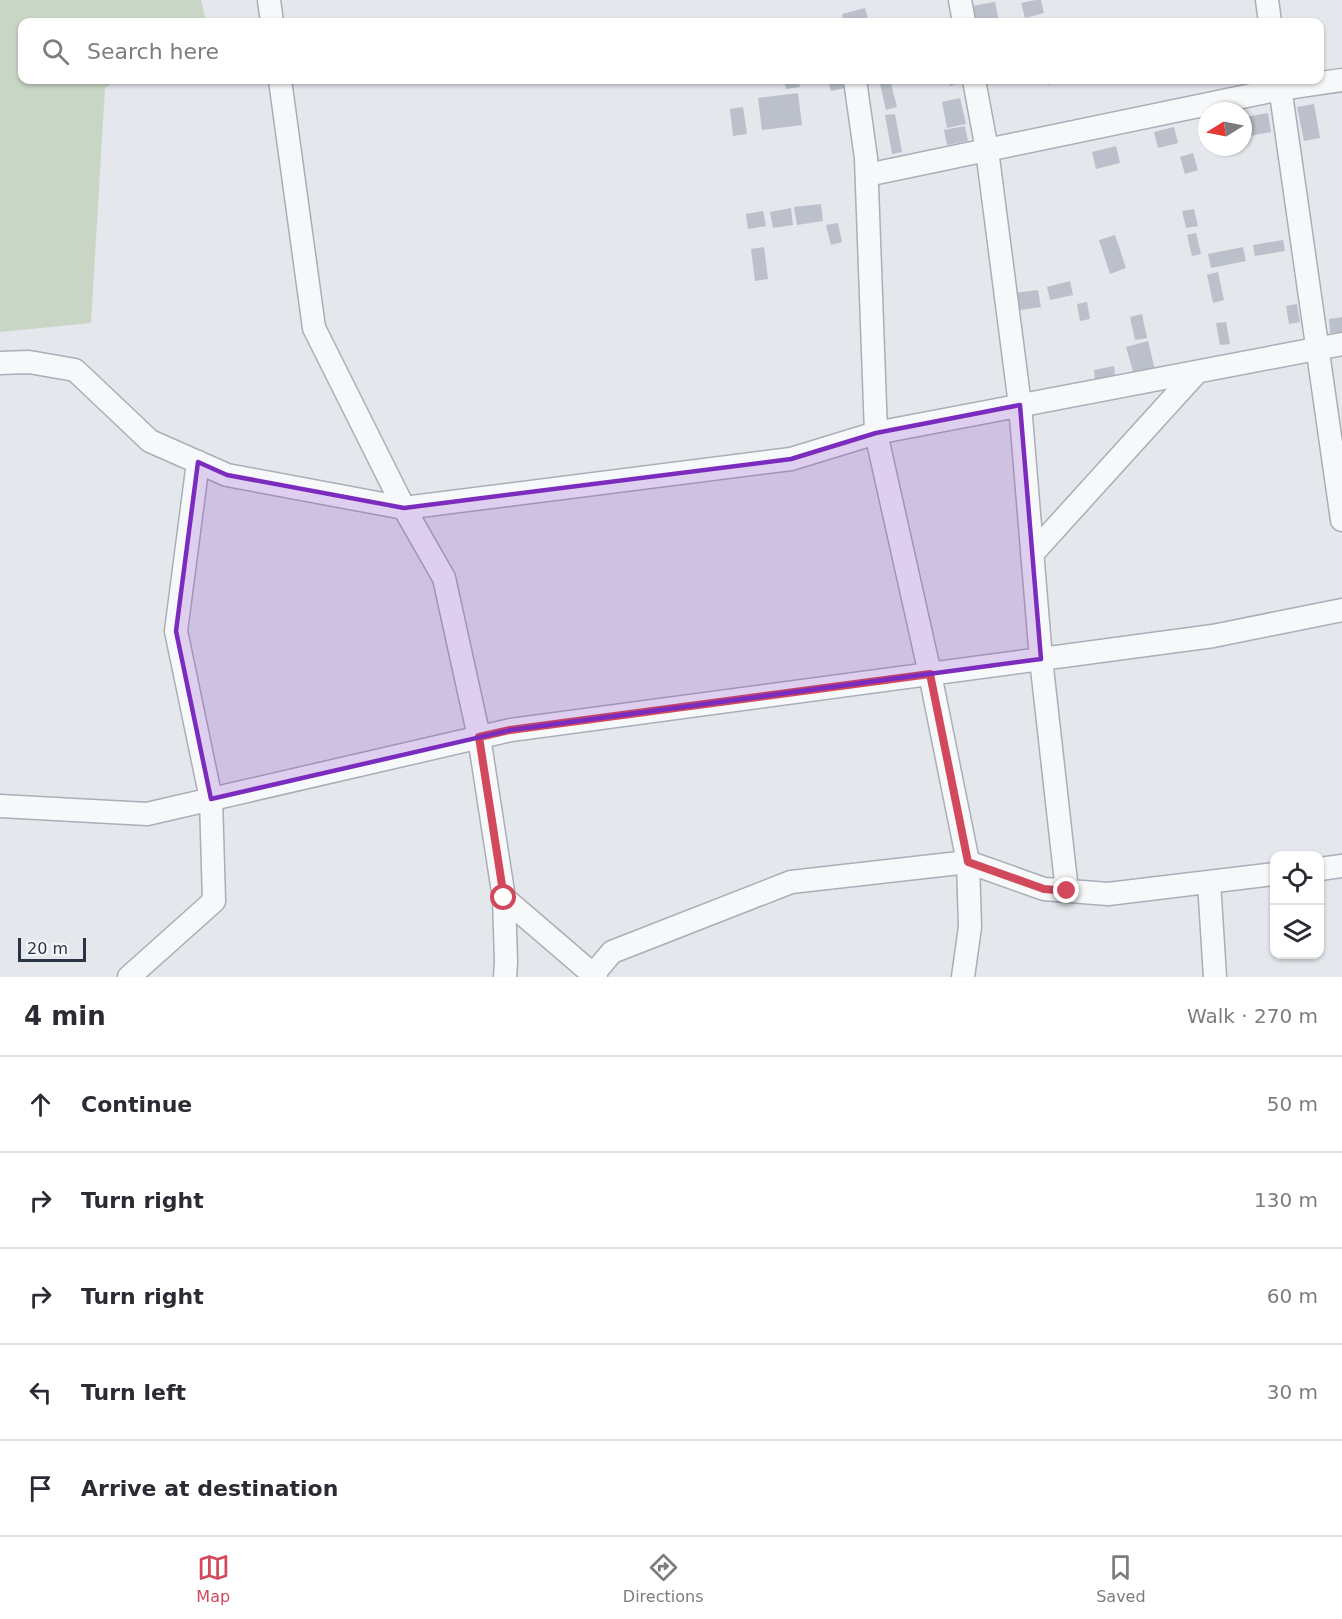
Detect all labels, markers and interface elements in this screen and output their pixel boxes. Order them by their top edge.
search box [18,18,1324,84]
icon: search [39,35,72,68]
text: Search here [87,39,219,64]
north arrow [1198,102,1252,156]
map controls [1270,851,1324,959]
button: locate [1270,851,1324,905]
route end [1053,877,1079,903]
route start [490,884,516,910]
button: layers [1270,905,1324,959]
scale bar [18,935,86,962]
text: 20 m [27,939,68,958]
text: 4 min [24,1001,106,1031]
text: Walk · 270 m [1187,1004,1318,1028]
icon: ahead [24,1088,57,1121]
text: Continue [81,1092,192,1117]
text: 50 m [1267,1092,1318,1116]
icon: right [24,1184,57,1217]
text: Turn right [81,1188,204,1213]
text: 130 m [1254,1188,1318,1212]
icon: right [24,1280,57,1313]
text: Turn right [81,1284,204,1309]
text: 60 m [1267,1284,1318,1308]
icon: left [24,1376,57,1409]
text: Turn left [81,1380,186,1405]
text: 30 m [1267,1380,1318,1404]
icon: arrive [24,1472,57,1505]
text: Arrive at destination [81,1476,338,1501]
tab: Map [196,1551,230,1606]
tab: Directions [623,1551,703,1606]
tab: Saved [1096,1551,1146,1606]

